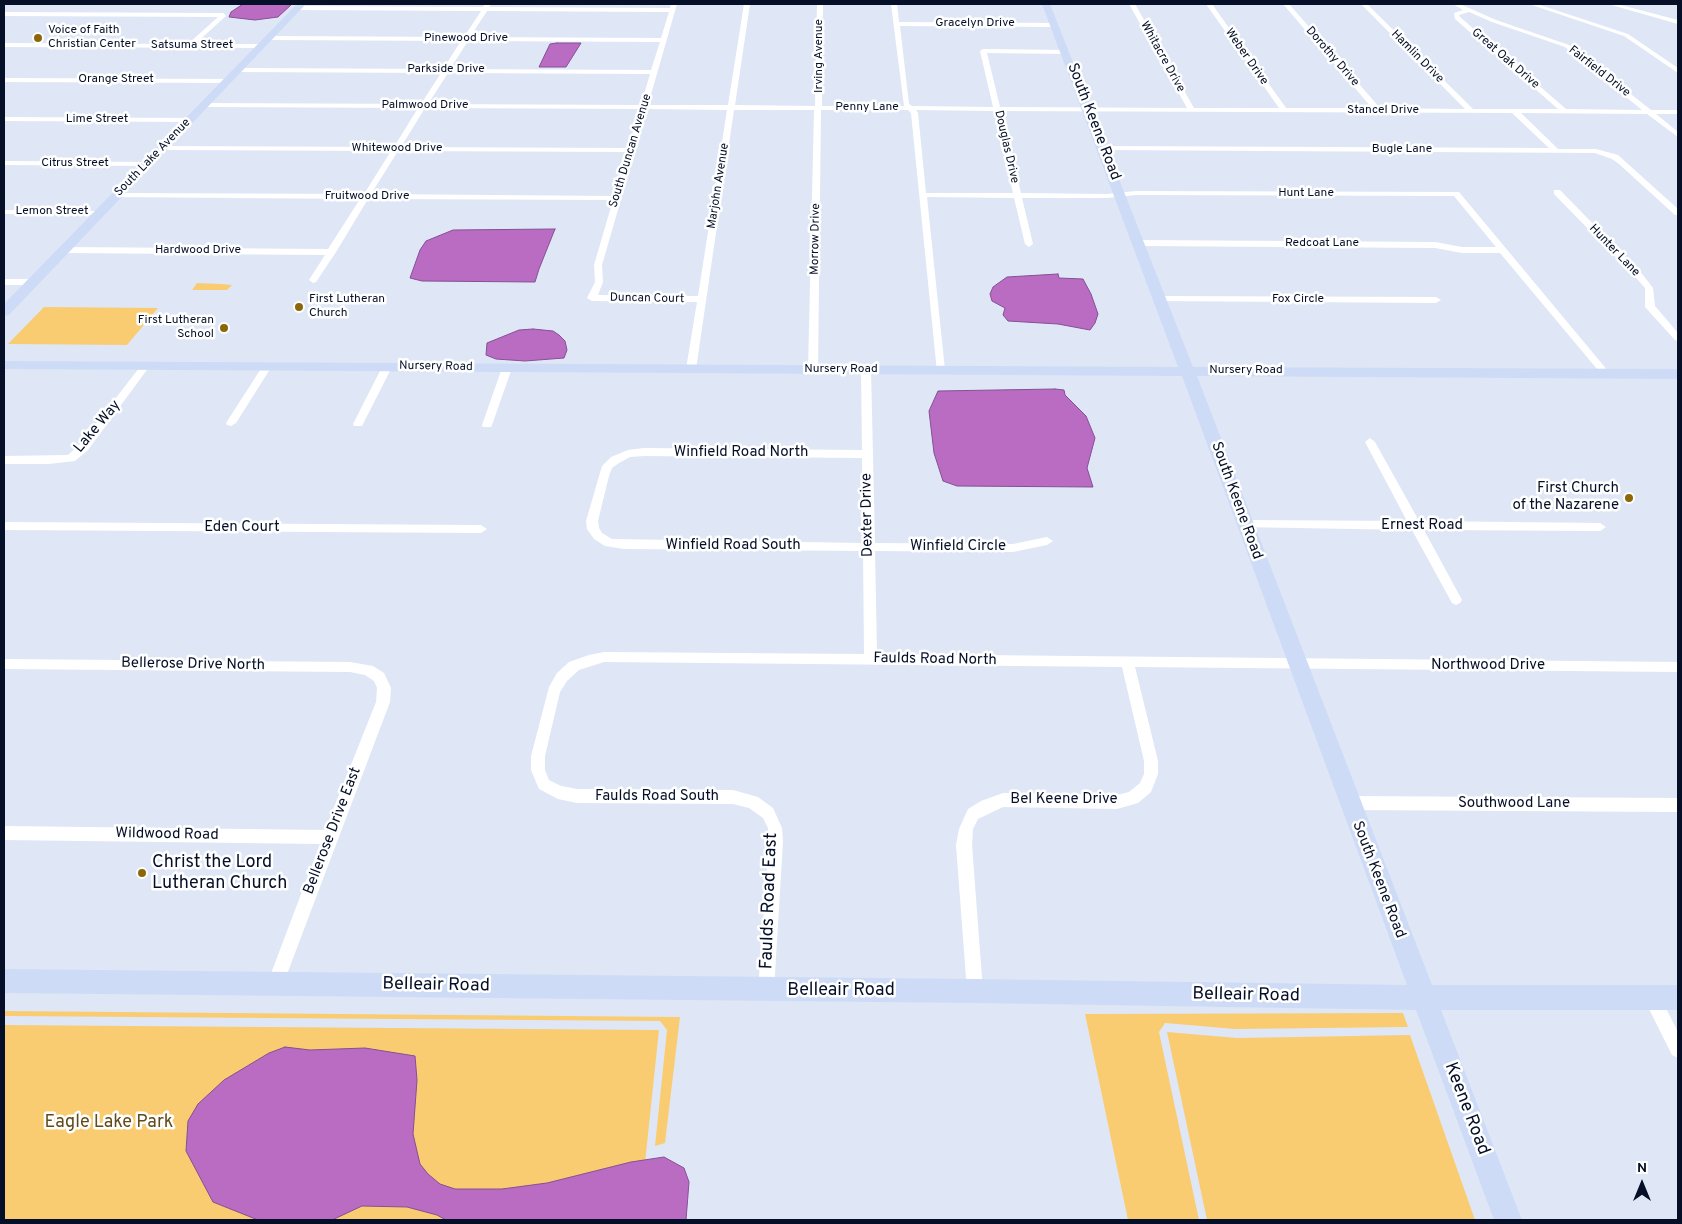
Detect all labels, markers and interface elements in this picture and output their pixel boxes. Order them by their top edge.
street label: Gracelyn Drive [935,17,1015,31]
street label: Irving Avenue [813,19,827,93]
street label: Whitacre Drive [1137,19,1187,95]
place label: Voice of Faith Christian Center [48,24,136,52]
street label: Dorothy Drive [1302,24,1362,90]
street label: Weber Drive [1221,26,1271,88]
street label: Great Oak Drive [1468,26,1542,92]
street label: Hamlin Drive [1388,28,1446,86]
marker: Voice of Faith Christian Center [32,32,44,44]
street label: Pinewood Drive [424,32,508,46]
street label: Satsuma Street [151,39,233,53]
street label: Fairfield Drive [1565,43,1633,101]
street label: South Keene Road [1062,61,1124,183]
street label: Parkside Drive [407,63,485,77]
street label: Orange Street [78,73,154,87]
street label: South Duncan Avenue [607,92,655,210]
street label: Palmwood Drive [381,99,469,113]
street label: Penny Lane [835,101,899,115]
street label: Stancel Drive [1347,104,1419,118]
street label: Douglas Drive [991,109,1021,185]
street label: Lime Street [66,113,128,127]
street label: South Lake Avenue [112,116,194,200]
street label: Whitewood Drive [352,142,442,156]
street label: Marjohn Avenue [705,142,733,230]
street label: Bugle Lane [1372,143,1432,157]
street label: Citrus Street [41,157,109,171]
street label: Hunt Lane [1278,187,1334,201]
street label: Fruitwood Drive [325,190,409,204]
street label: Morrow Drive [808,203,824,275]
street label: Lemon Street [16,205,88,219]
street label: Hunter Lane [1586,222,1642,280]
street label: Redcoat Lane [1285,237,1359,251]
street label: Hardwood Drive [155,244,241,258]
street label: Duncan Court [610,291,684,307]
place label: First Lutheran Church [309,293,385,321]
street label: Fox Circle [1272,293,1324,307]
marker: First Lutheran Church [293,301,305,313]
place label: First Lutheran School [138,314,214,342]
marker: First Lutheran School [218,322,230,334]
street label: Nursery Road [399,359,473,375]
street label: Nursery Road [804,363,878,377]
street label: Nursery Road [1209,364,1283,378]
street label: Lake Way [71,397,125,457]
street label: South Keene Road [1206,440,1266,562]
street label: Winfield Road North [674,444,808,462]
street label: Dexter Drive [858,473,878,557]
place label: First Church of the Nazarene [1512,480,1619,515]
marker: First Church of the Nazarene [1623,492,1635,504]
street label: Ernest Road [1381,517,1463,535]
street label: Eden Court [204,519,280,537]
street label: Winfield Road South [665,537,801,555]
street label: Winfield Circle [910,538,1006,556]
street label: Faulds Road North [873,650,997,670]
street label: Bellerose Drive North [121,655,265,675]
street label: Northwood Drive [1431,657,1545,675]
street label: Bellerose Drive East [300,765,366,897]
street label: Faulds Road South [595,788,719,806]
street label: Bel Keene Drive [1010,791,1118,809]
street label: Southwood Lane [1458,795,1570,813]
street label: South Keene Road [1347,819,1409,941]
street label: Wildwood Road [115,825,219,845]
street label: Faulds Road East [757,832,783,970]
place label: Christ the Lord Lutheran Church [152,852,287,894]
marker: Christ the Lord Lutheran Church [136,867,148,879]
street label: Belleair Road [382,974,490,998]
street label: Belleair Road [787,980,895,1002]
street label: Belleair Road [1192,984,1300,1008]
street label: Keene Road [1438,1060,1494,1158]
park label: Eagle Lake Park [45,1112,173,1134]
north arrow [1617,1159,1667,1209]
text: N [1637,1160,1647,1177]

